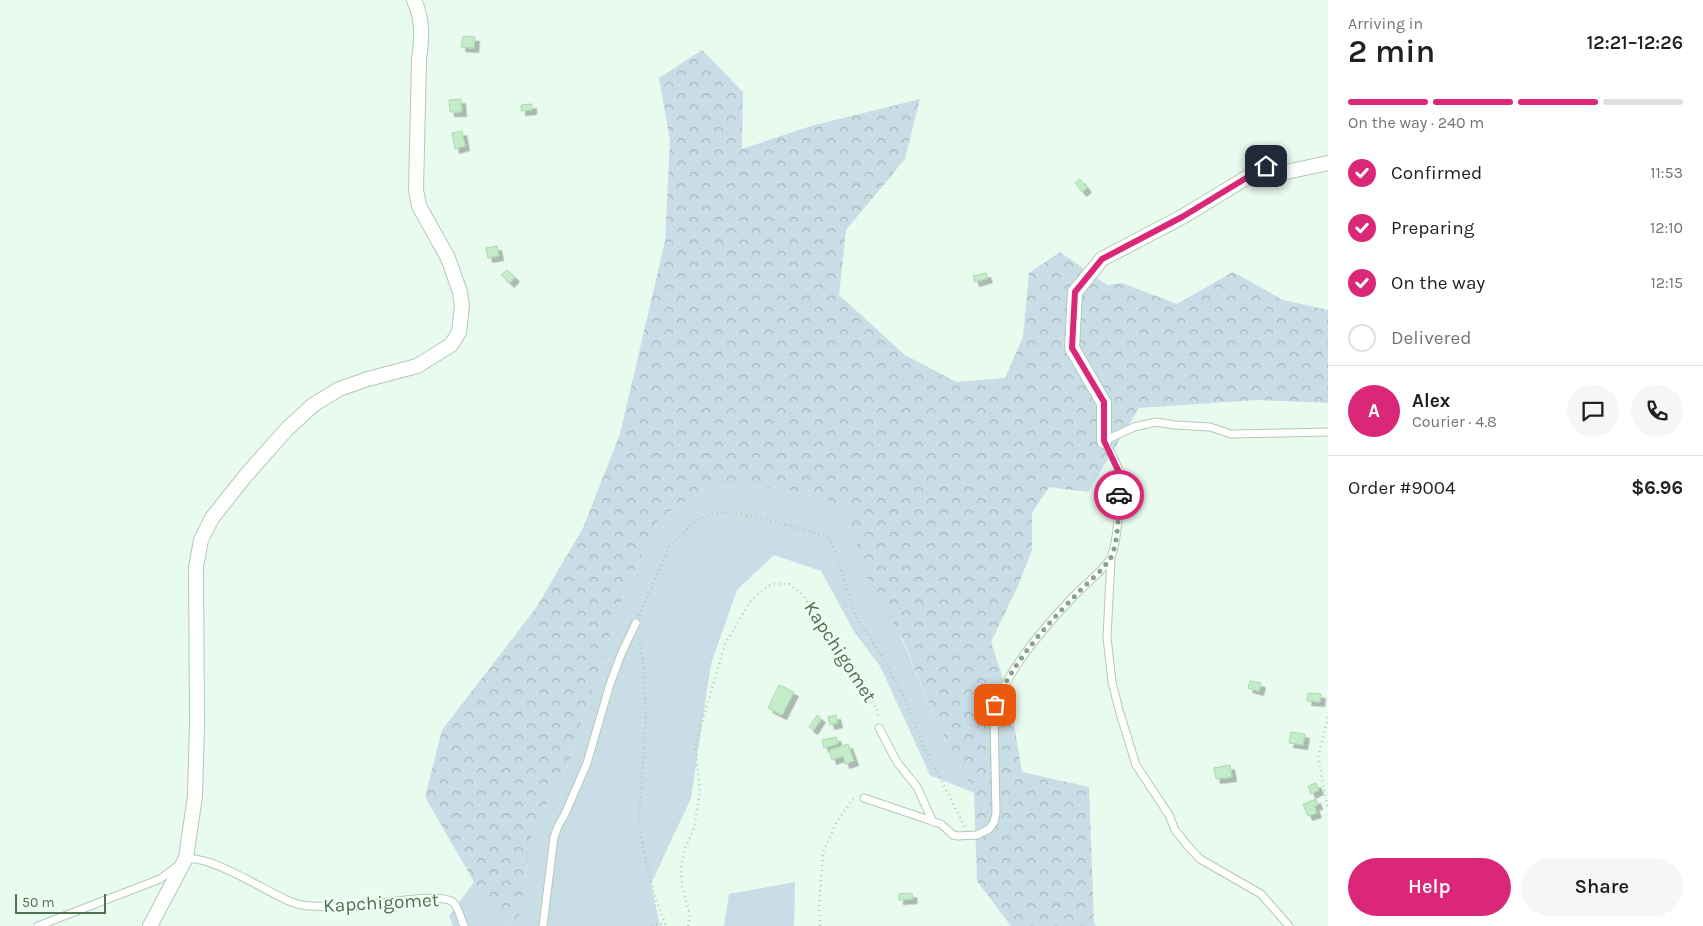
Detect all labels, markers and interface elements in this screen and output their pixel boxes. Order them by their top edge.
text: Arriving in [1348,14,1423,33]
text: 12:21–12:26 [1587,32,1683,54]
text: 2 min [1348,33,1435,70]
text: On the way · 240 m [1348,113,1484,132]
pin [1245,145,1287,187]
icon: home [1252,152,1280,180]
icon: check [1348,159,1376,187]
text: Confirmed [1391,162,1482,184]
text: 11:53 [1650,163,1683,182]
icon: check [1348,214,1376,242]
text: Preparing [1391,217,1474,239]
text: 12:10 [1650,218,1683,237]
icon: check [1348,269,1376,297]
text: On the way [1391,272,1485,294]
text: 12:15 [1650,273,1683,292]
text: Delivered [1391,327,1471,349]
button: chat [1567,385,1619,437]
button: phone [1631,385,1683,437]
text: Alex [1412,390,1450,412]
text: A [1368,400,1380,422]
text: Courier · 4.8 [1412,412,1497,431]
courier [1094,470,1144,520]
text: Order #9004 [1348,477,1456,499]
text: $6.96 [1631,477,1683,499]
icon: car [1105,481,1133,509]
street label: Kapchigomet [799,597,881,707]
pin [974,684,1016,726]
icon: bag [981,691,1009,719]
button: Help [1348,858,1511,916]
button: Share [1521,858,1683,916]
street label: Kapchigomet [323,889,439,917]
scale bar [15,891,106,914]
text: 50 m [22,894,55,911]

